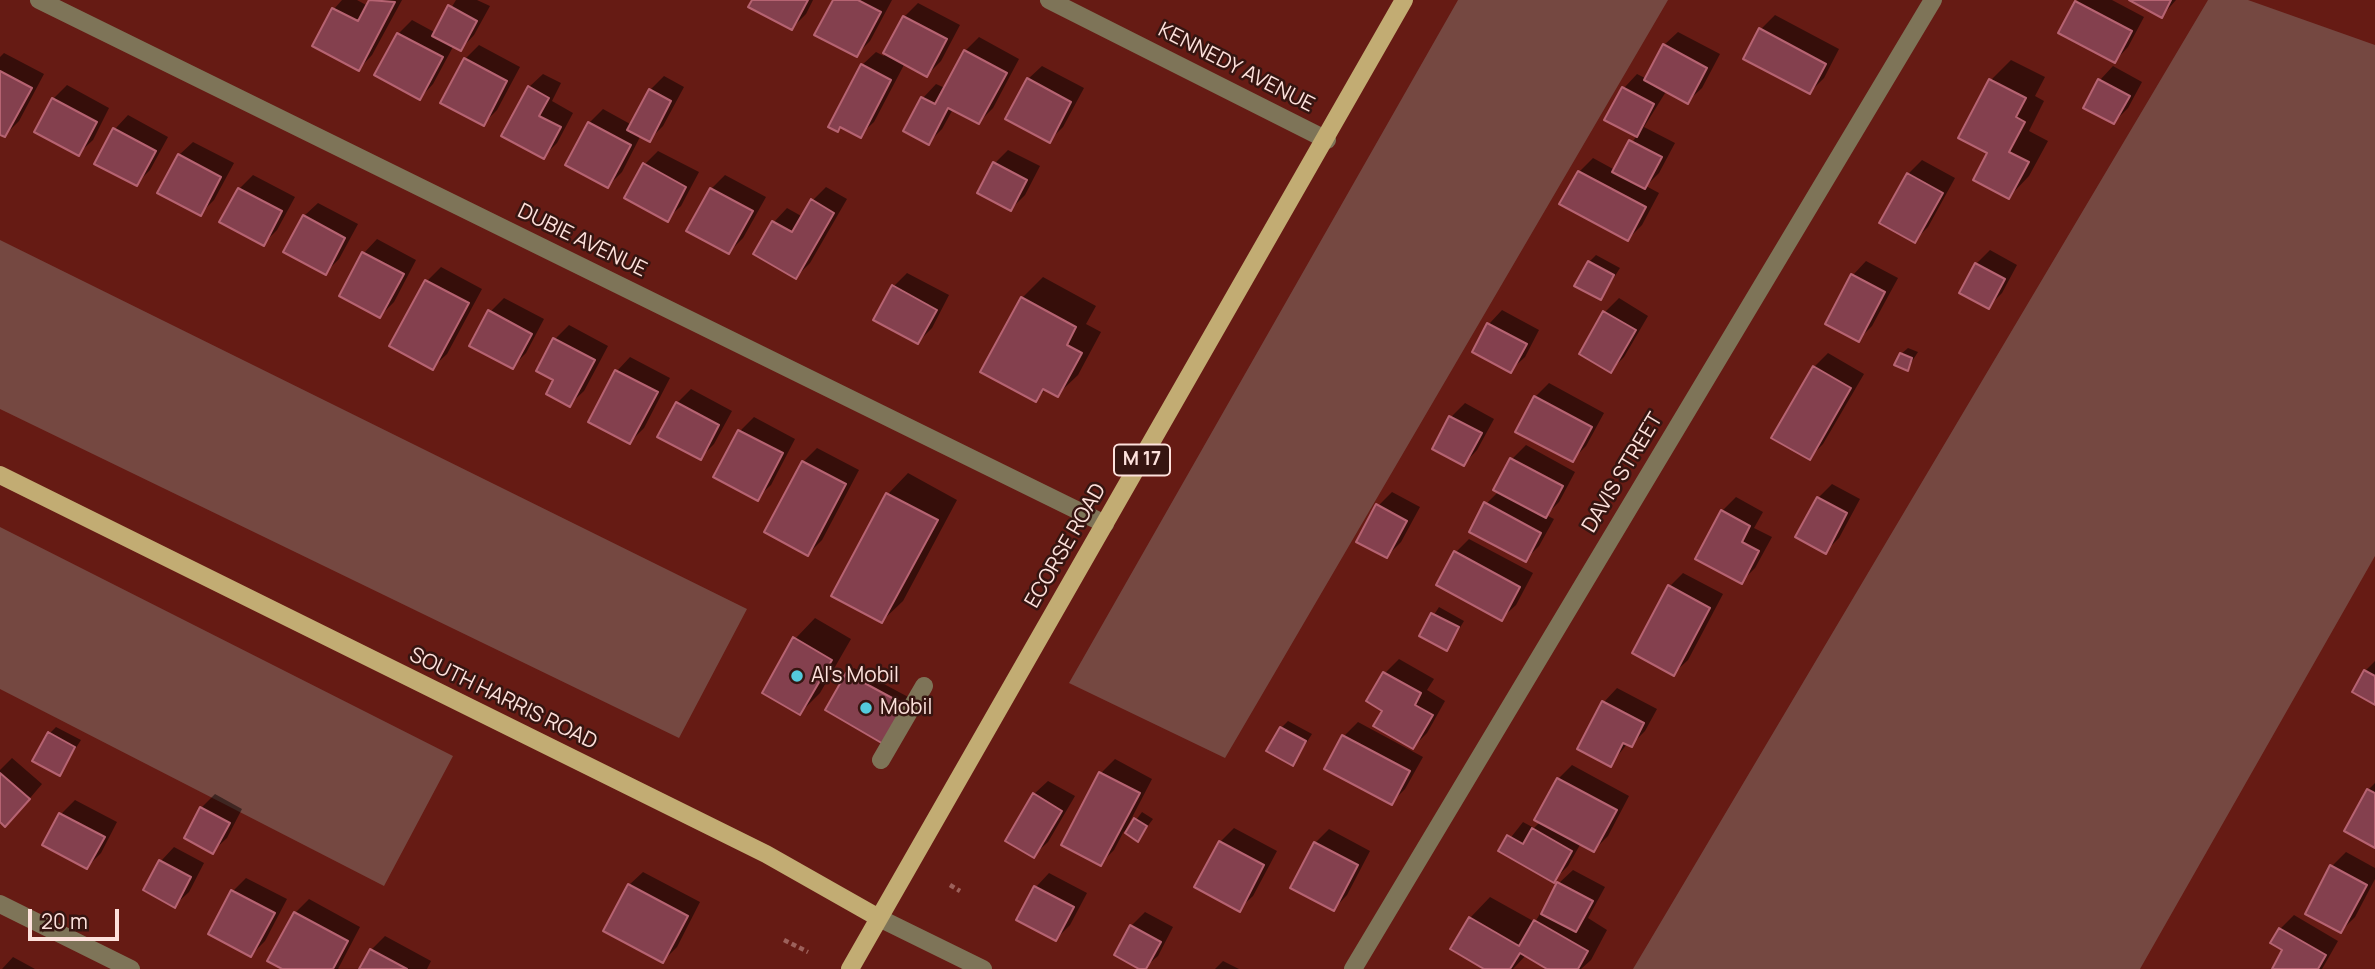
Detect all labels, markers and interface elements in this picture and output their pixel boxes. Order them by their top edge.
street label: KENNEDY AVENUE [1154,18,1318,118]
street label: DUBIE AVENUE [513,199,651,283]
street label: DAVIS STREET [1577,408,1669,538]
road number: M 17 [1114,444,1170,475]
street label: ECORSE ROAD [1020,479,1112,613]
street label: SOUTH HARRIS ROAD [405,643,601,755]
place label: Al's Mobil [811,663,899,689]
marker: Al's Mobil [789,668,805,684]
place label: Mobil [880,695,932,721]
marker: Mobil [858,700,874,716]
scale bar [32,895,122,939]
text: 20 m [41,907,88,935]

